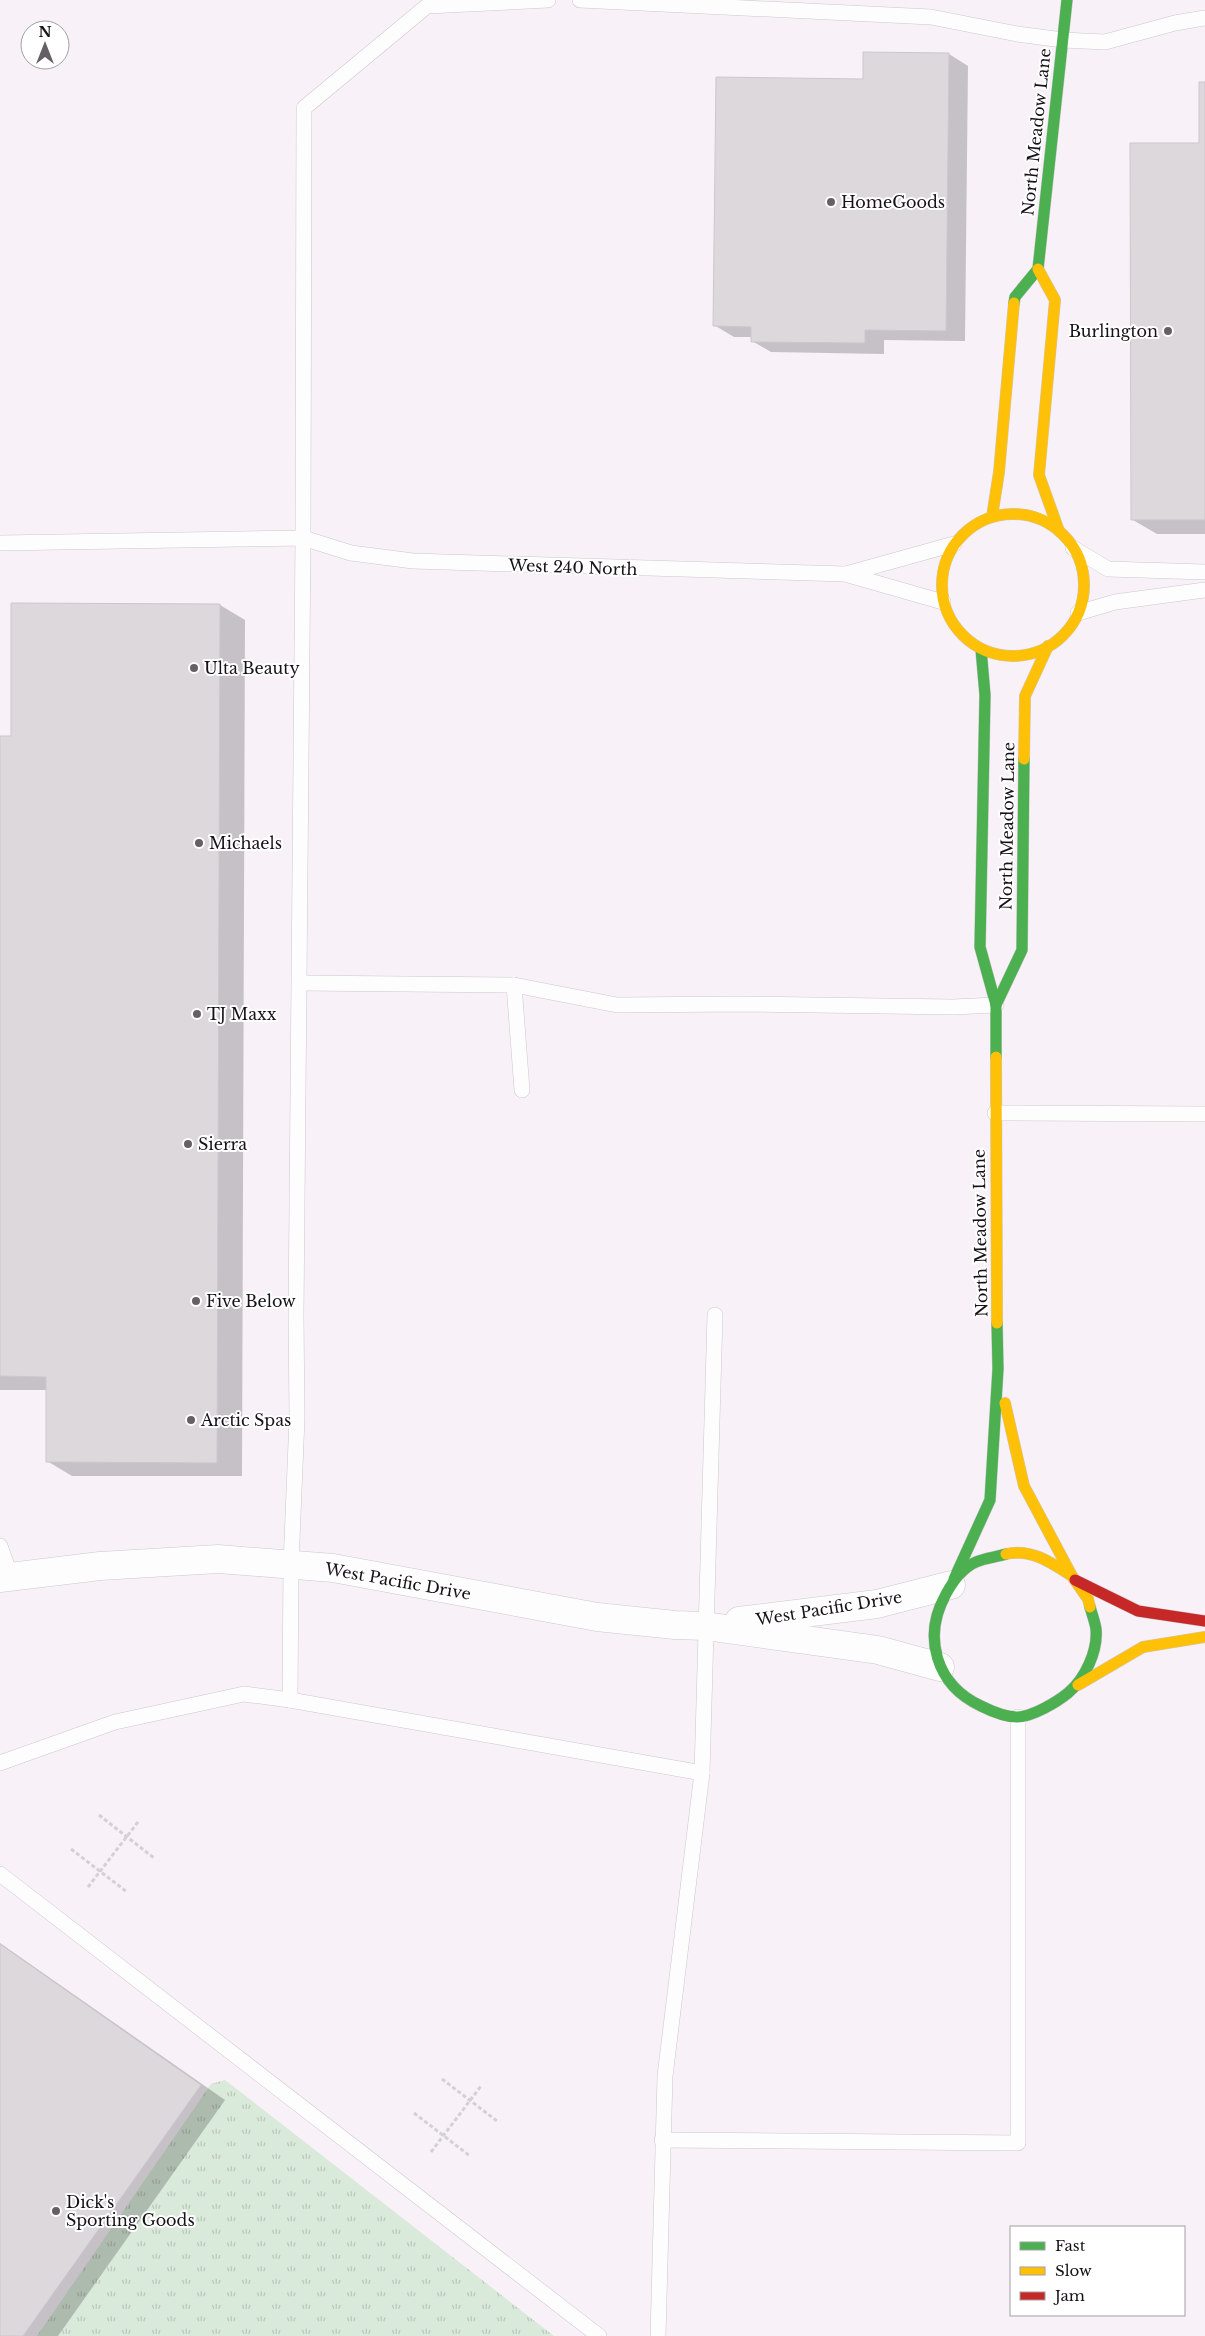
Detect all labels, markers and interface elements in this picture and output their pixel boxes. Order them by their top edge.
north arrow [20,20,70,70]
text: N [38,23,52,41]
street label: North Meadow Lane [1017,47,1055,217]
place label: HomeGoods [841,192,945,212]
marker: HomeGoods [825,196,837,208]
place label: Burlington [1069,321,1158,341]
marker: Burlington [1162,325,1174,337]
street label: West 240 North [507,555,638,579]
place label: Ulta Beauty [204,658,300,678]
marker: Ulta Beauty [188,662,200,674]
street label: North Meadow Lane [996,742,1018,910]
place label: Michaels [209,833,282,853]
marker: Michaels [193,837,205,849]
place label: TJ Maxx [207,1004,277,1024]
marker: TJ Maxx [191,1008,203,1020]
place label: Sierra [198,1134,247,1154]
marker: Sierra [182,1138,194,1150]
street label: North Meadow Lane [969,1149,991,1317]
place label: Five Below [206,1291,296,1311]
marker: Five Below [190,1295,202,1307]
place label: Arctic Spas [200,1410,291,1430]
marker: Arctic Spas [185,1414,197,1426]
street label: West Pacific Drive [323,1558,472,1604]
street label: West Pacific Drive [754,1587,903,1630]
place label: Dick's Sporting Goods [66,2192,195,2230]
marker: Dick's Sporting Goods [50,2205,62,2217]
legend [1010,2226,1185,2316]
text: Fast [1055,2236,1086,2255]
text: Slow [1055,2261,1092,2280]
text: Jam [1053,2286,1085,2305]

